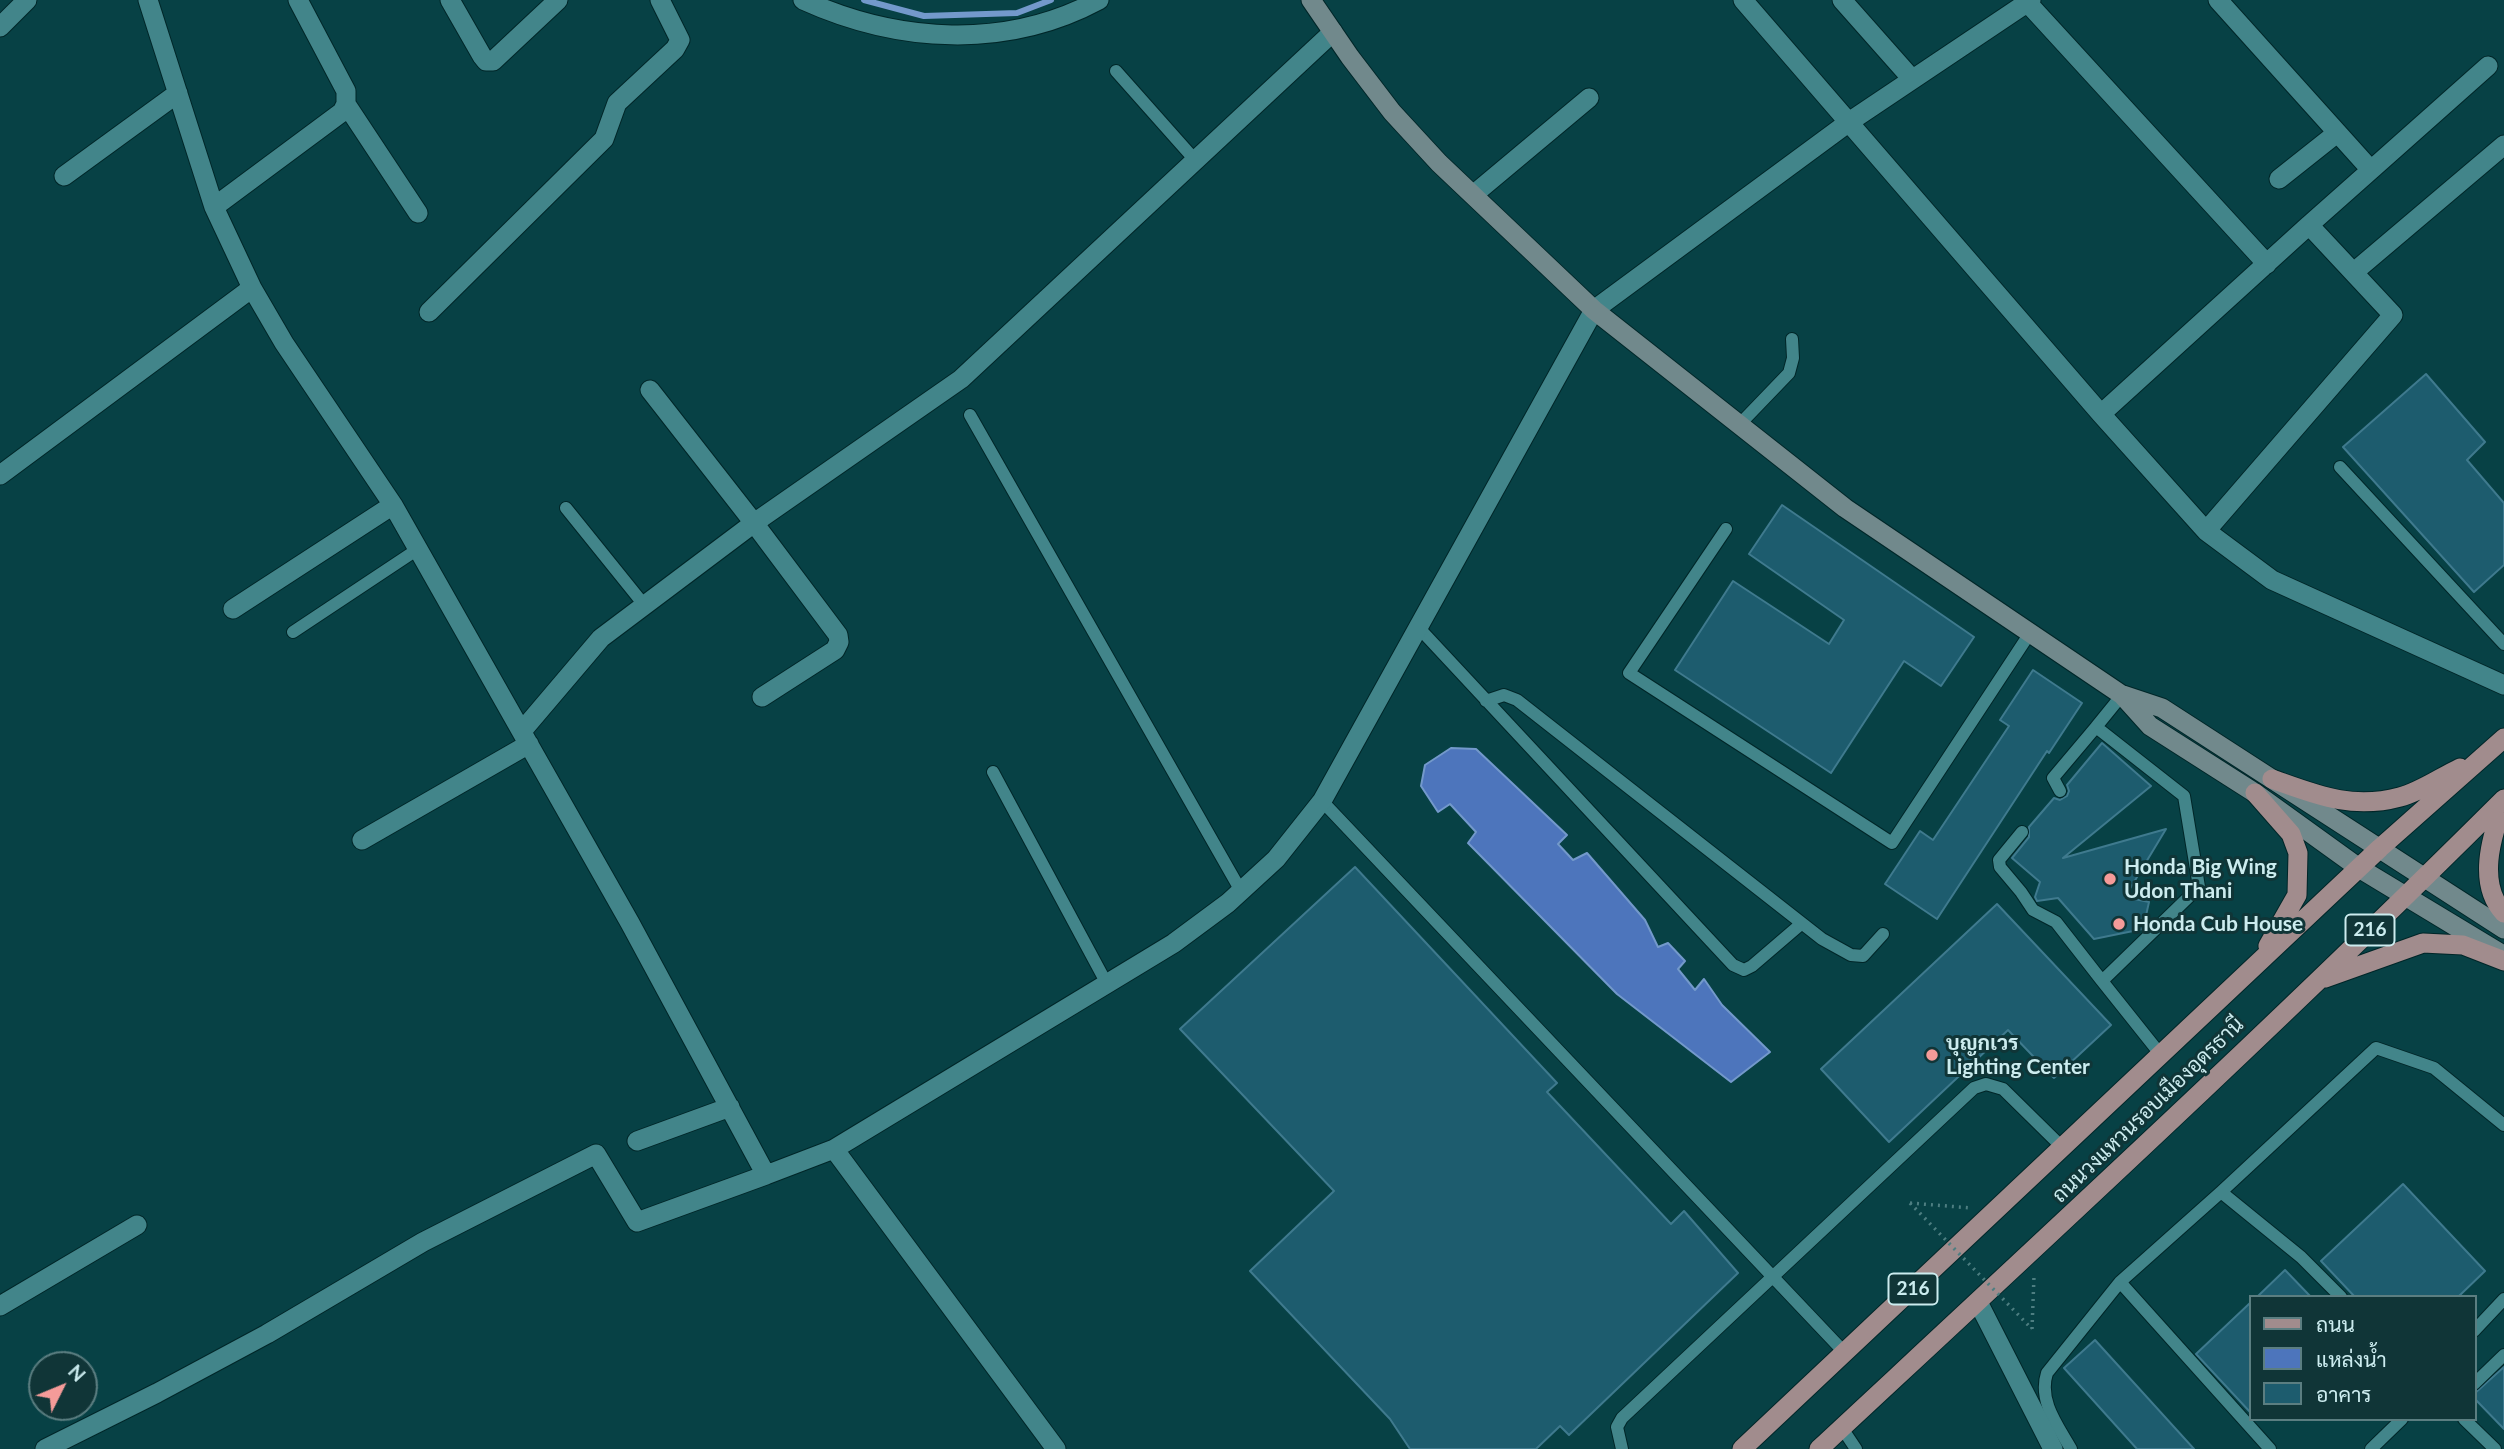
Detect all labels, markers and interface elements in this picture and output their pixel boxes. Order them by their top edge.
place label: Honda Big Wing Udon Thani [2124,854,2277,904]
marker: Honda Big Wing Udon Thani [2102,871,2118,887]
place label: Honda Cub House [2133,911,2303,937]
road number: 216 [2346,914,2394,946]
marker: Honda Cub House [2111,916,2127,932]
street label: ถนนวงแหวนรอบเมืองอุดรธานี [2047,1012,2249,1208]
place label: บุญกเวร Lighting Center [1946,1030,2090,1080]
marker: บุญกเวร Lighting Center [1924,1047,1940,1063]
road number: 216 [1888,1274,1938,1304]
legend [2248,1295,2476,1421]
text: ถนน [2316,1311,2355,1336]
text: แหล่งน้ำ [2316,1346,2387,1371]
north arrow [28,1351,98,1421]
text: N [64,1359,91,1386]
text: อาคาร [2316,1381,2372,1406]

